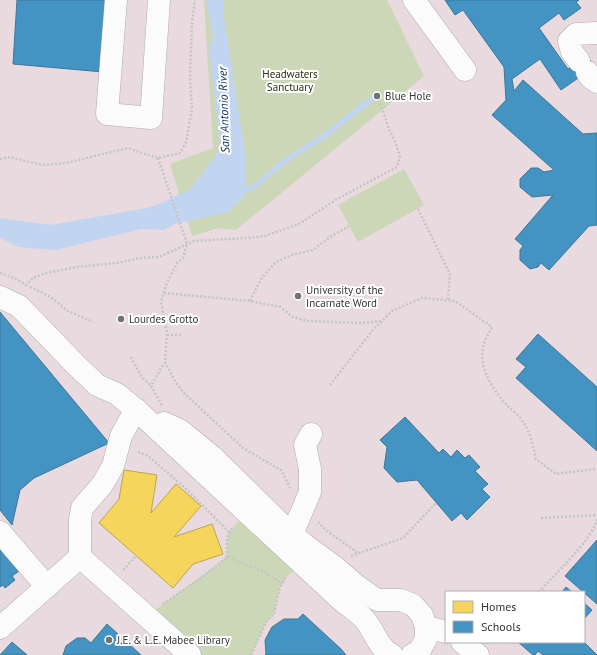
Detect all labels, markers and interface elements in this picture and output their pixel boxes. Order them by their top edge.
water label: San Antonio River [214,65,233,154]
park label: Headwaters Sanctuary [262,67,318,94]
place label: Blue Hole [385,89,432,103]
marker: Blue Hole [372,91,382,101]
place label: University of the Incarnate Word [306,283,384,310]
marker: University of the Incarnate Word [293,291,303,301]
place label: Lourdes Grotto [129,312,198,326]
marker: Lourdes Grotto [116,314,126,324]
legend [445,591,585,643]
text: Homes [481,599,516,614]
text: Schools [481,619,521,634]
place label: J.E. & L.E. Mabee Library [116,633,231,647]
marker: J.E. & L.E. Mabee Library [104,635,114,645]

